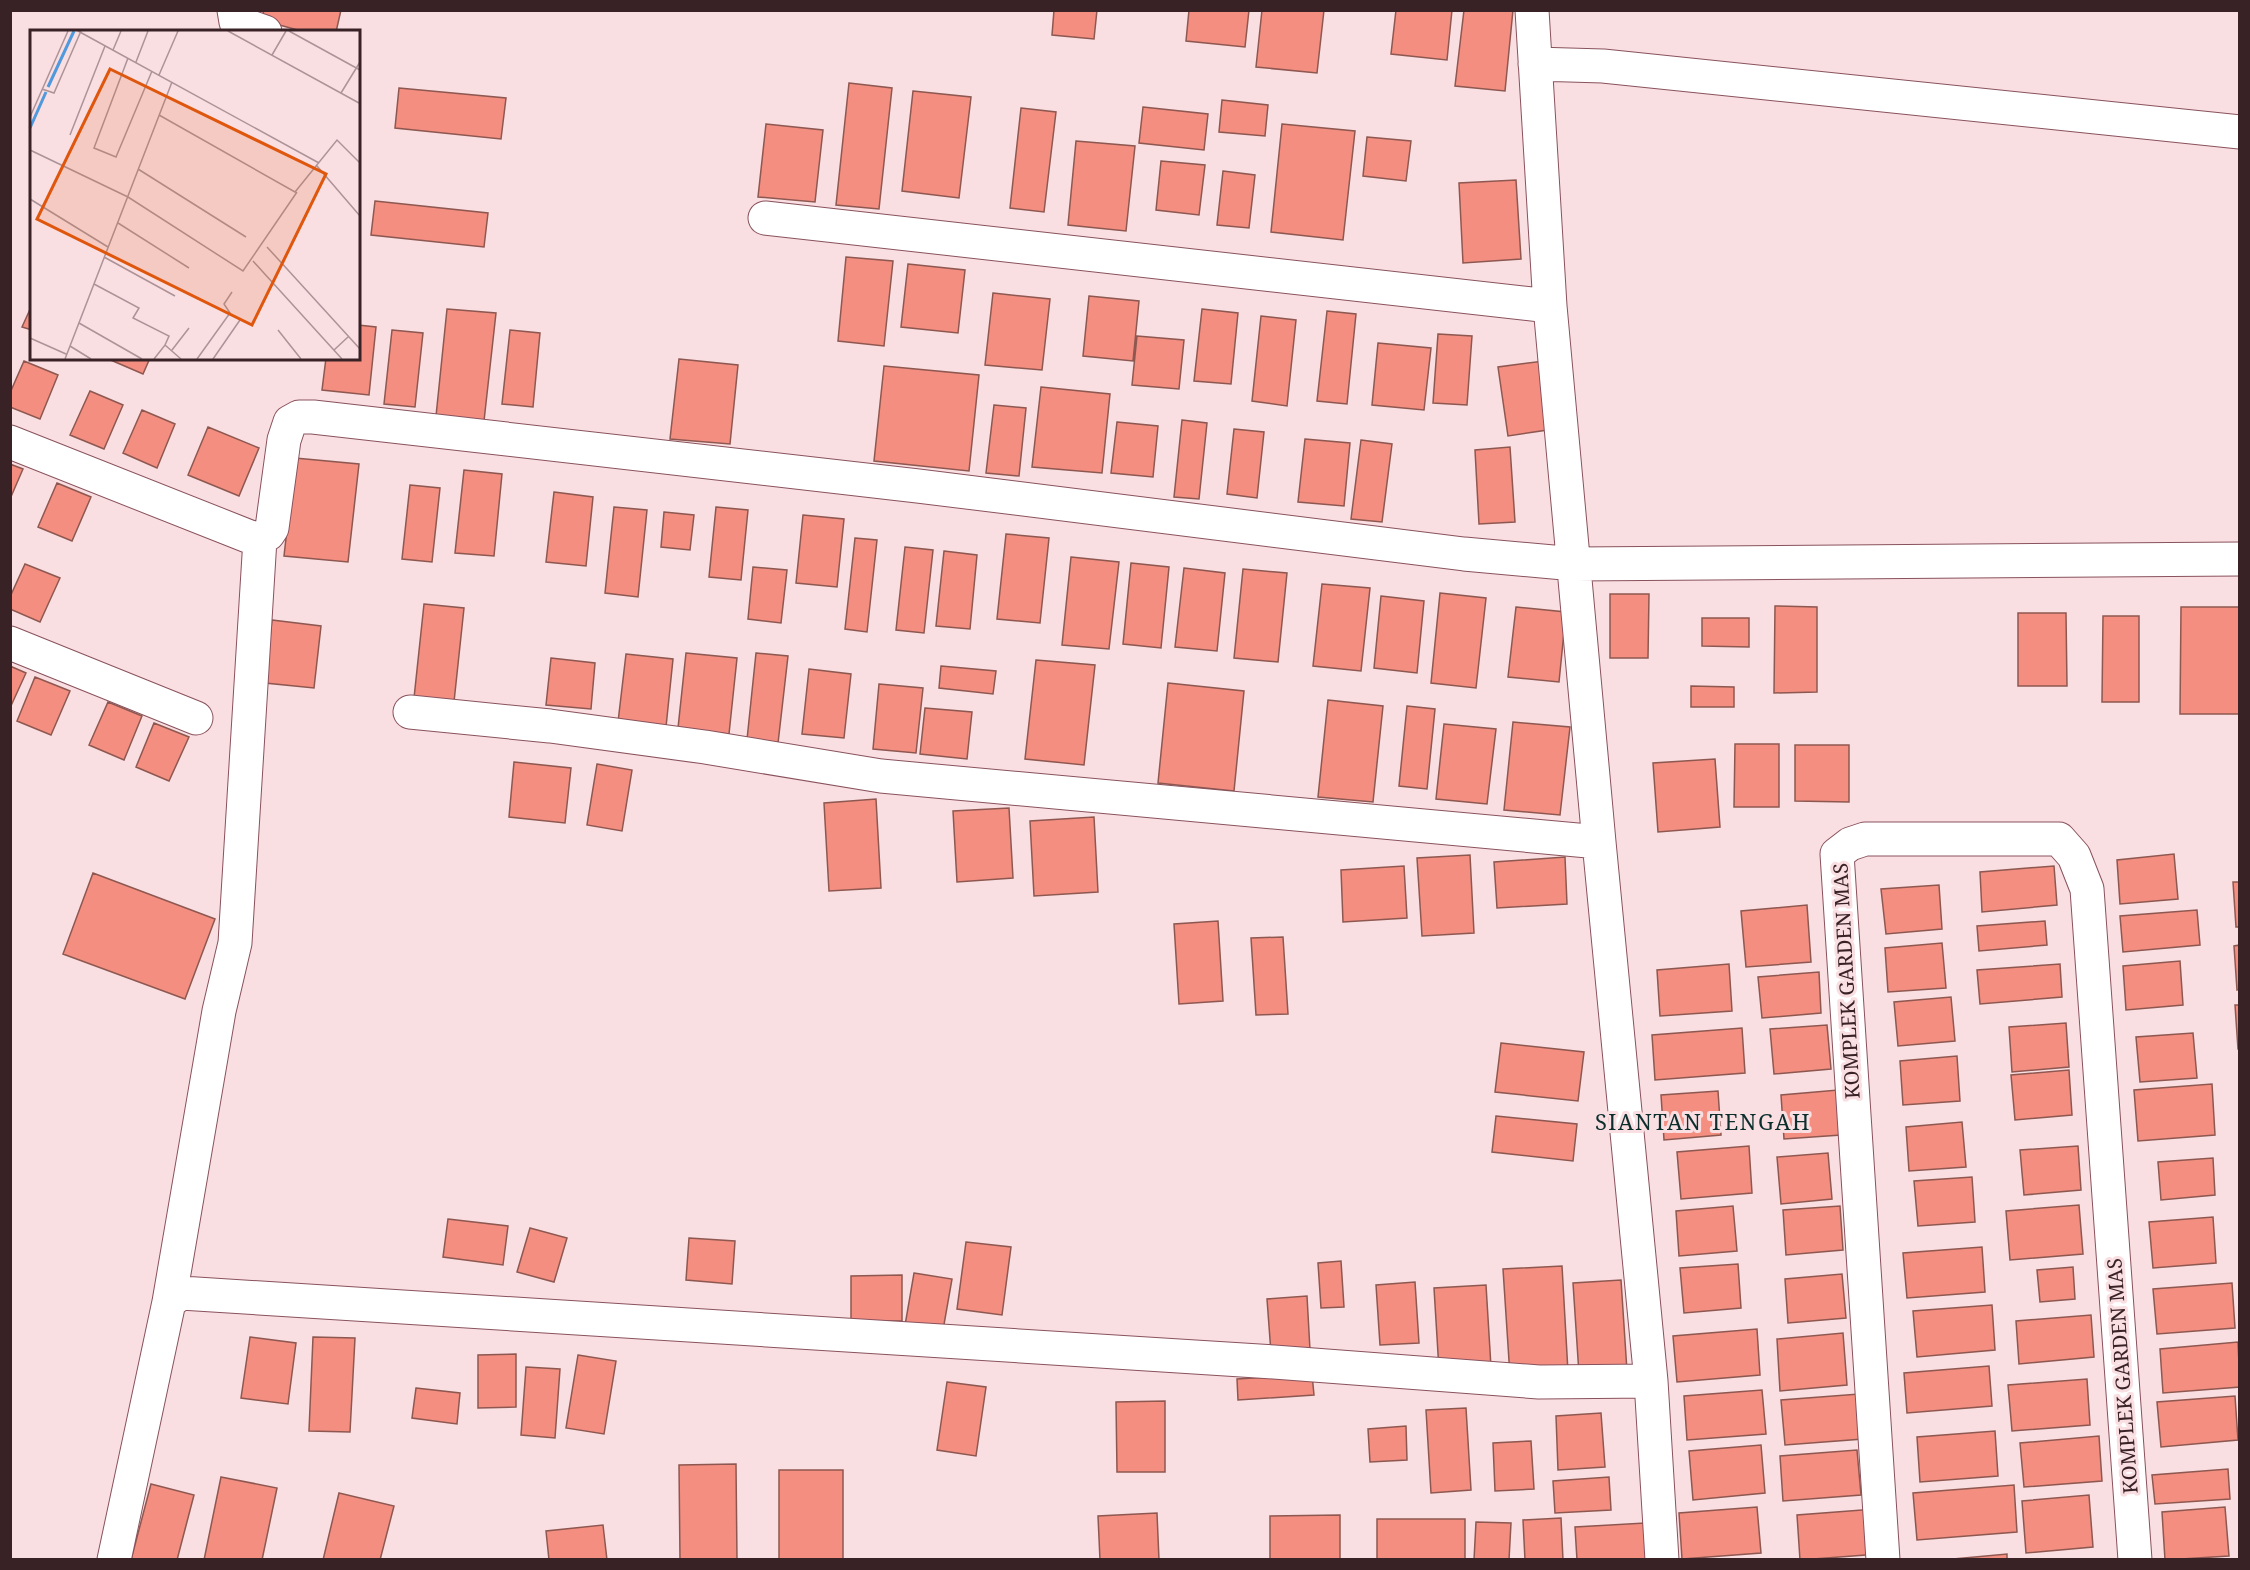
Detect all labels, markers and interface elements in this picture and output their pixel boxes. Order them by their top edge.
inset map [30,30,360,360]
street label: KOMPLEK GARDEN MAS [1826,862,1866,1100]
district label: SIANTAN TENGAH [1595,1106,1811,1136]
street label: KOMPLEK GARDEN MAS [2100,1257,2144,1495]

